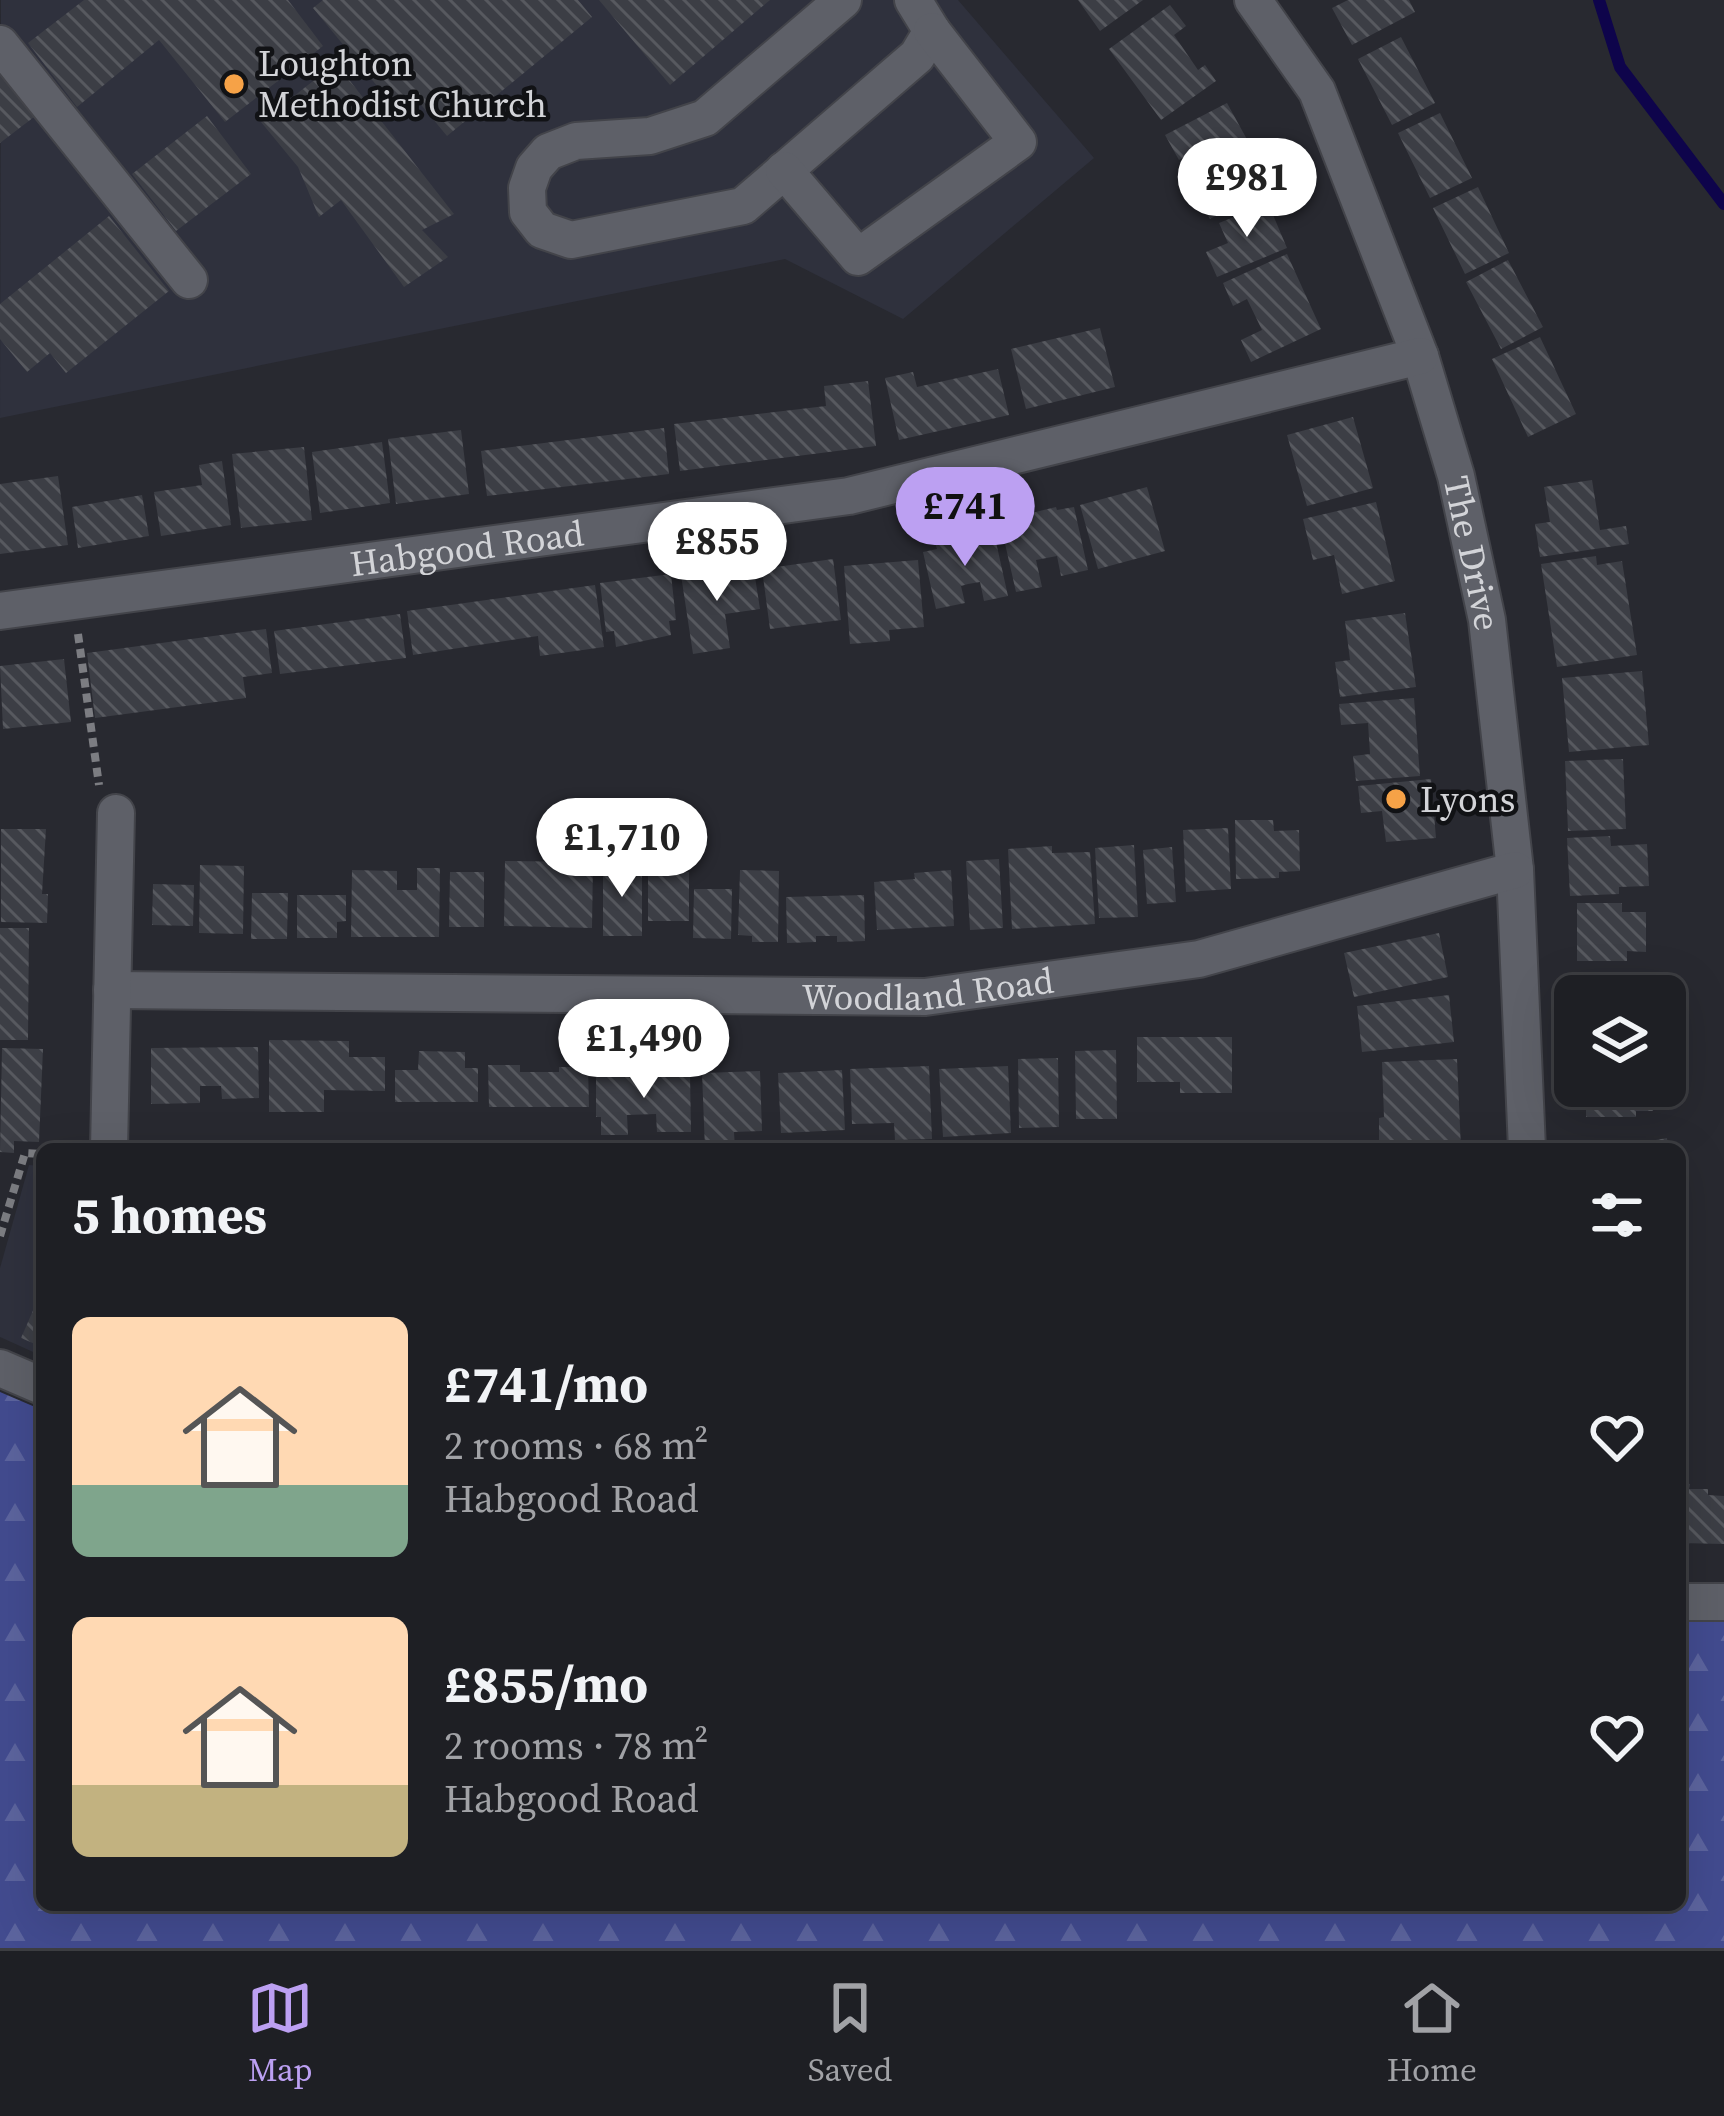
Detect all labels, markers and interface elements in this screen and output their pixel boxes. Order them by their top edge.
place label: Loughton Methodist Church [258,39,547,129]
marker: Loughton Methodist Church [221,71,247,97]
pin: £981 [1176,138,1318,240]
text: £981 [1205,150,1289,203]
pin: £741 [894,467,1036,569]
street label: The Drive [1432,472,1512,633]
text: £741 [923,479,1007,532]
pin: £855 [646,502,788,604]
street label: Habgood Road [347,508,587,588]
text: £855 [675,514,759,567]
place label: Lyons [1420,775,1515,824]
marker: Lyons [1383,786,1409,812]
pin: £1,710 [524,798,720,900]
text: £1,710 [563,810,681,863]
street label: Woodland Road [801,955,1057,1022]
map controls [1554,975,1686,1107]
button: layers [1554,975,1686,1107]
pin: £1,490 [546,999,742,1101]
text: £1,490 [585,1011,703,1064]
text: 5 homes [72,1180,267,1250]
icon: filters [1584,1182,1650,1248]
text: £741/mo [444,1349,648,1419]
icon: home [168,1365,312,1509]
icon: heart [1584,1404,1650,1470]
text: 2 rooms · 68 m² [444,1419,708,1472]
text: Habgood Road [444,1472,699,1525]
text: £855/mo [444,1649,648,1719]
icon: home [168,1665,312,1809]
icon: heart [1584,1704,1650,1770]
text: 2 rooms · 78 m² [444,1719,708,1772]
text: Habgood Road [444,1772,699,1825]
tab: Map [247,1975,313,2092]
tab: Saved [808,1975,892,2092]
tab: Home [1387,1975,1477,2092]

